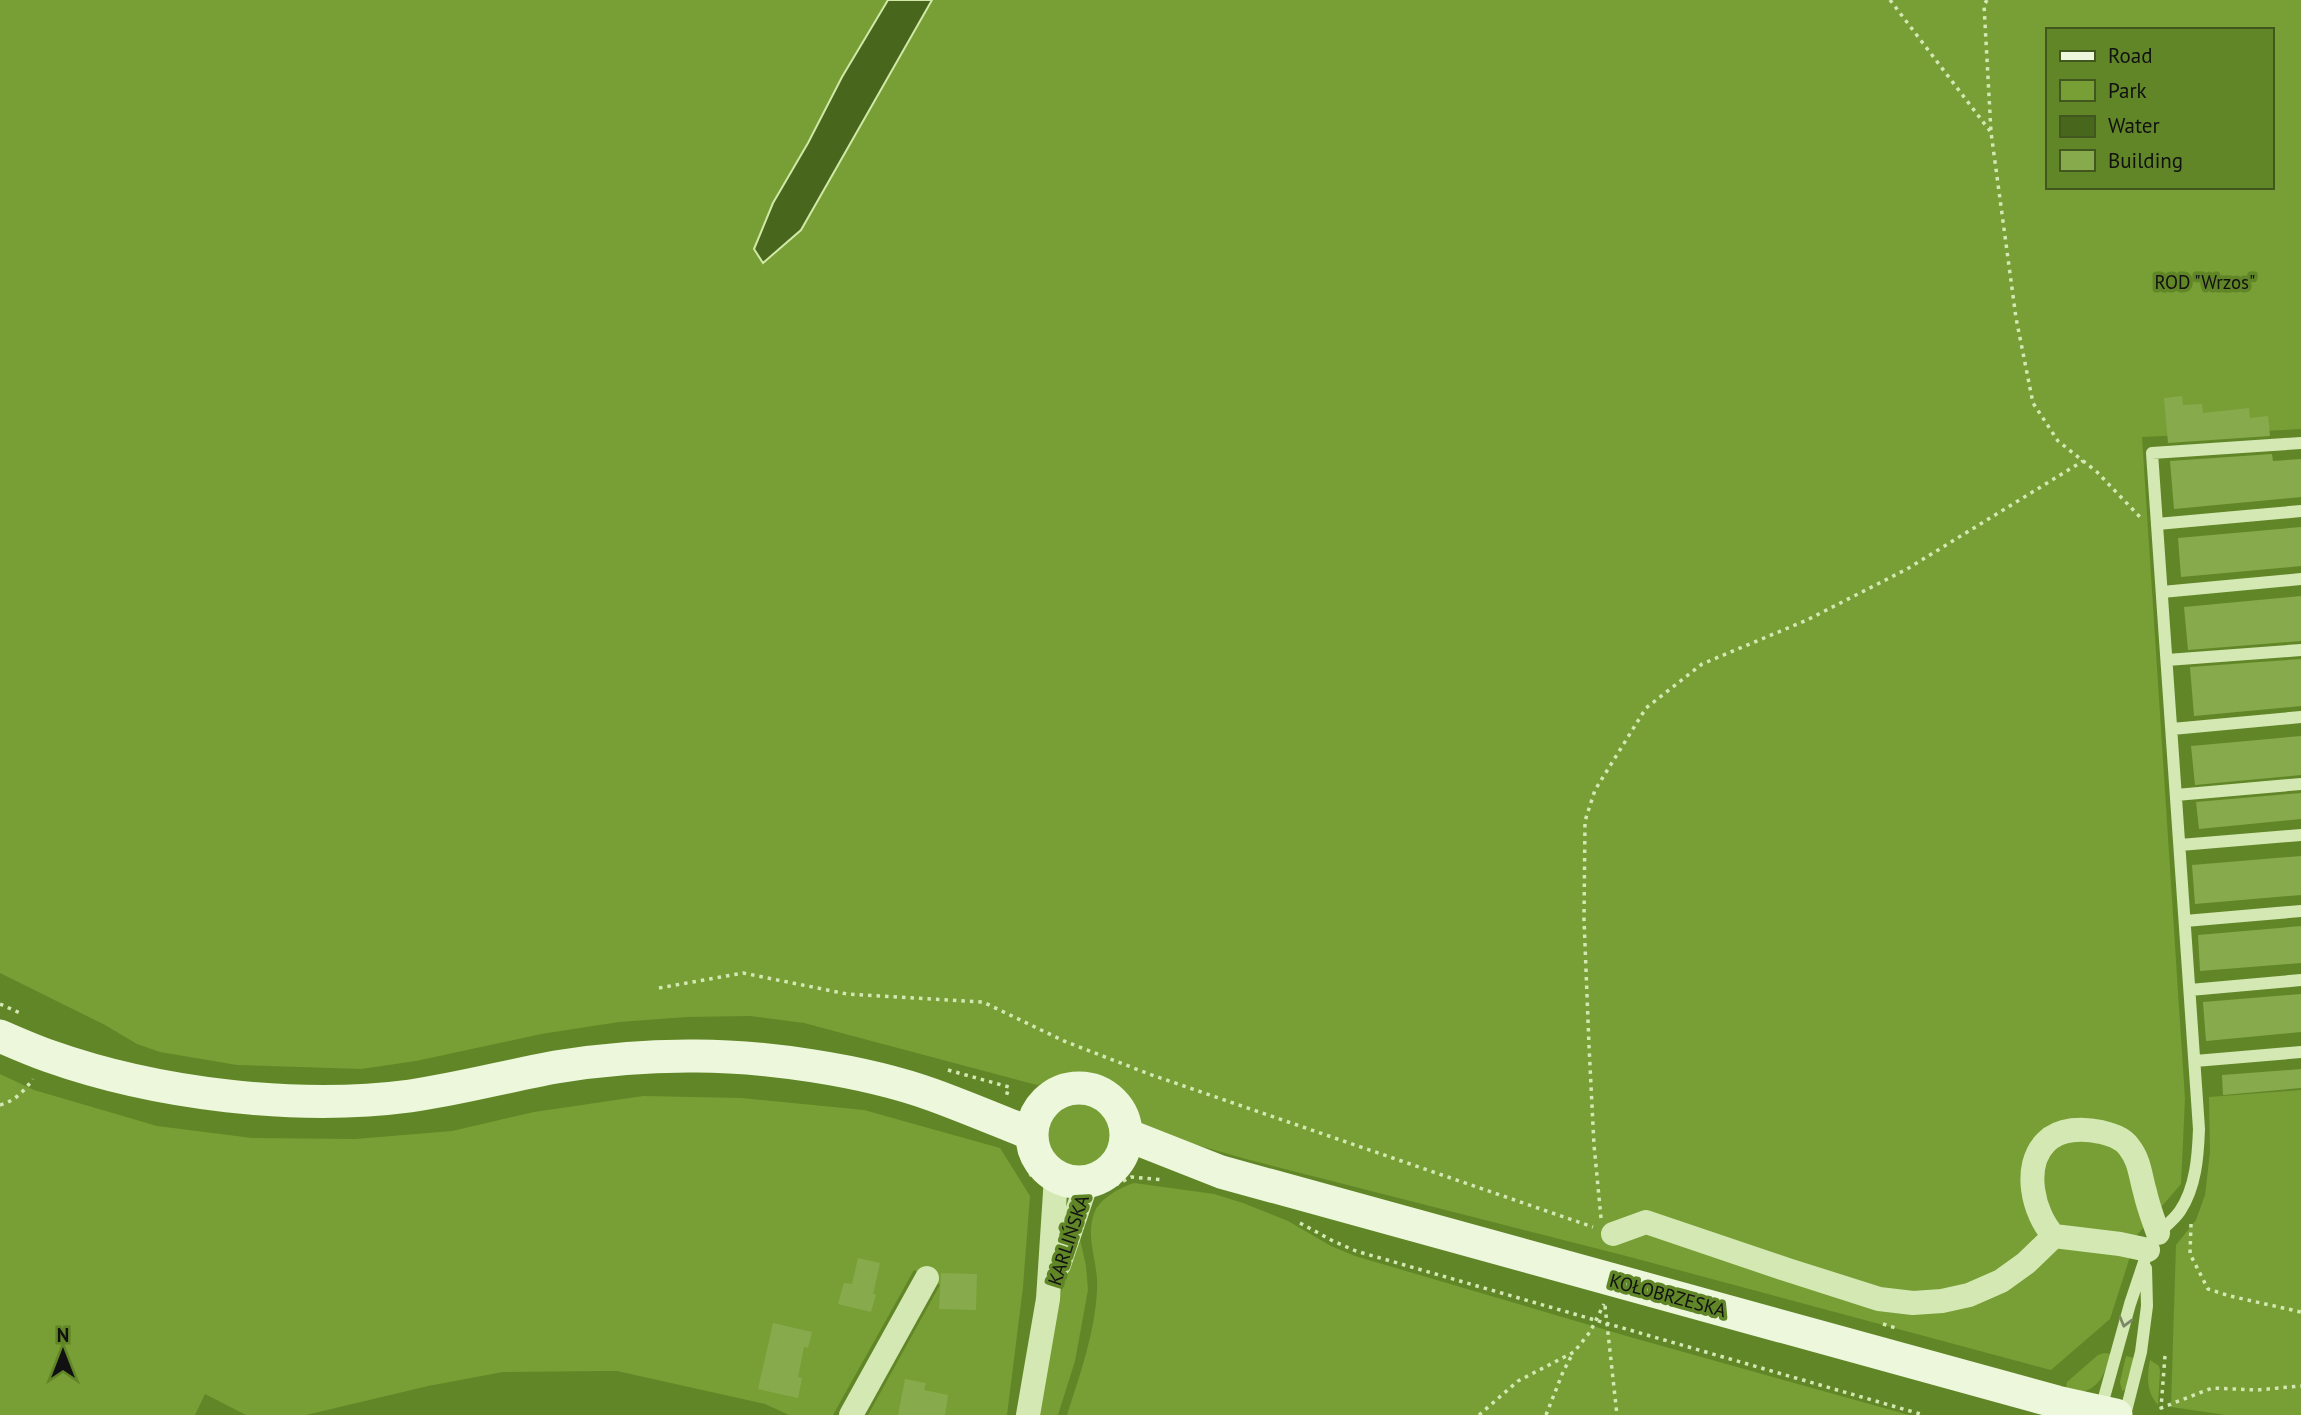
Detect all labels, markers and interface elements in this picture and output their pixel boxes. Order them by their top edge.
legend [2046,28,2273,189]
text: Road [2108,42,2152,69]
text: Park [2108,77,2147,104]
text: Water [2108,112,2160,139]
text: Building [2108,147,2183,174]
park label: ROD "Wrzos" [2155,270,2255,294]
street label: KARLIŃSKA [1042,1192,1094,1288]
street label: KOŁOBRZESKA [1607,1268,1729,1322]
one-way arrow [2119,1316,2133,1328]
north arrow [28,1317,98,1387]
text: N [57,1323,69,1347]

